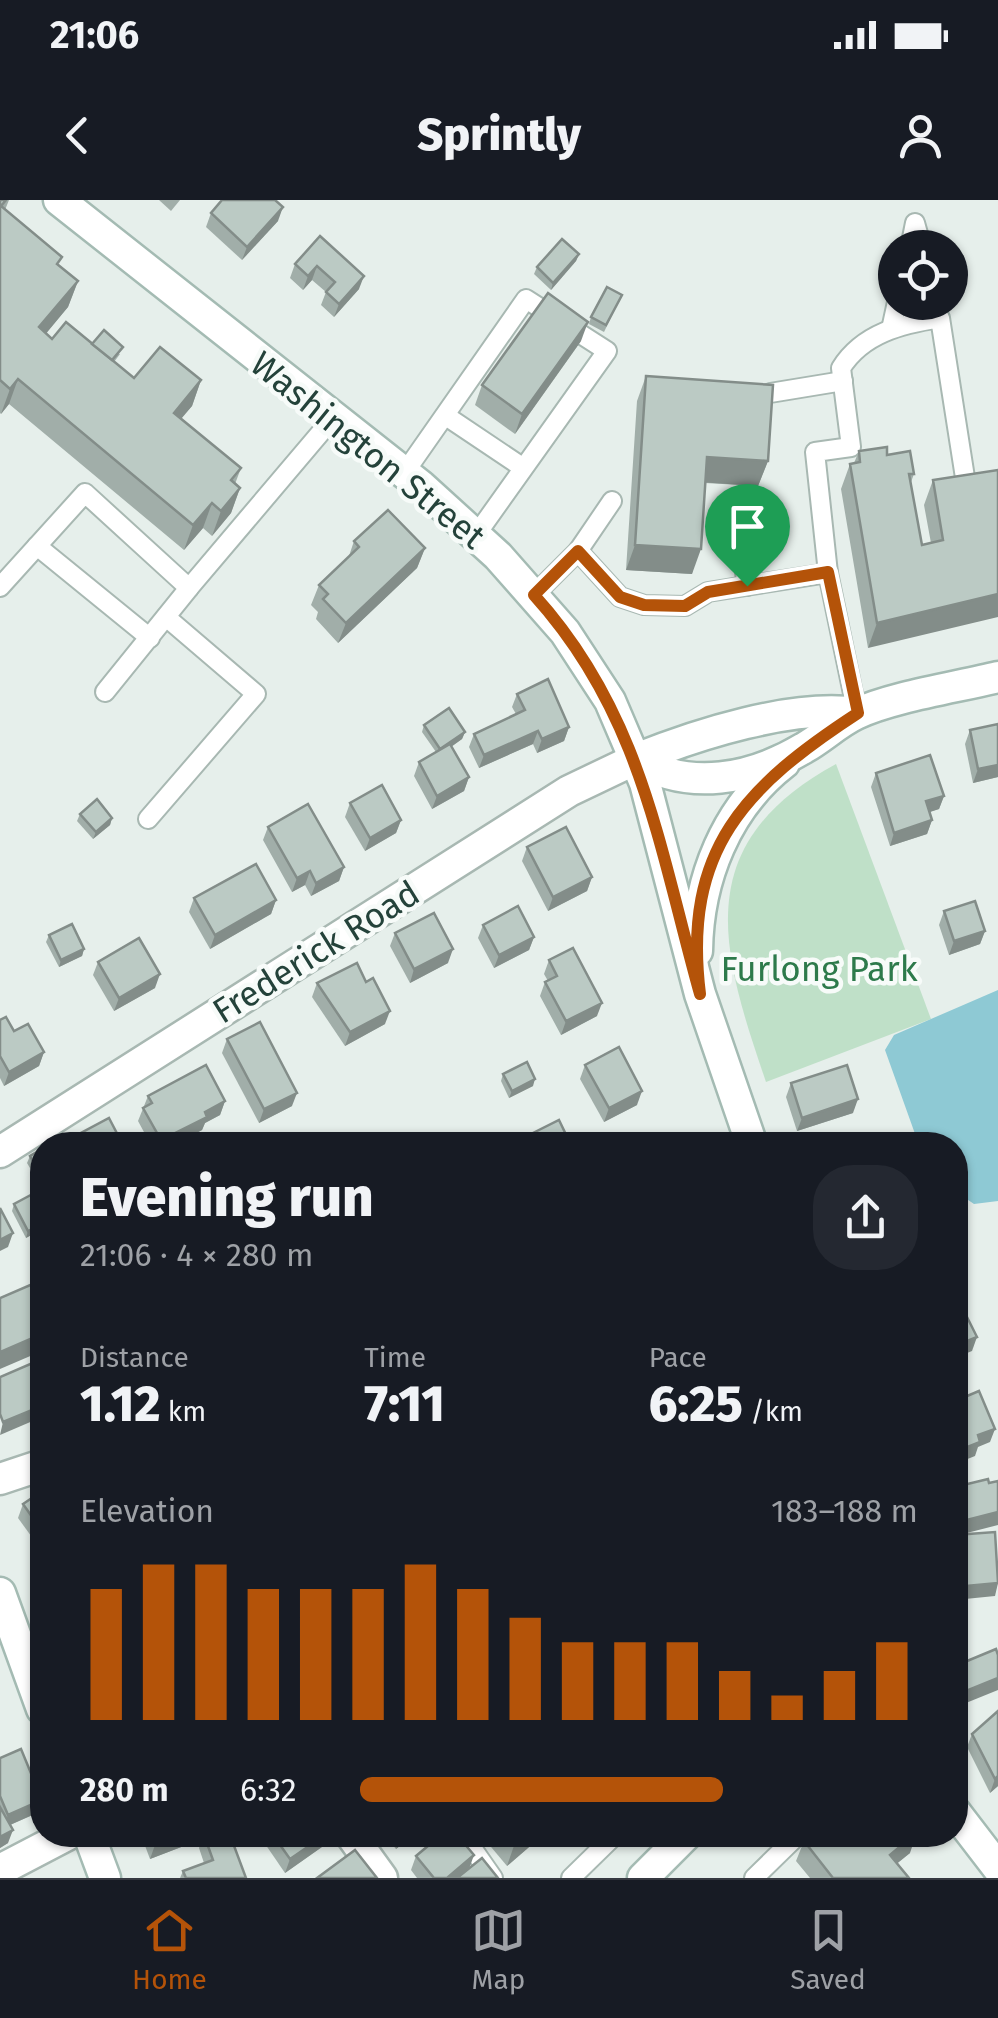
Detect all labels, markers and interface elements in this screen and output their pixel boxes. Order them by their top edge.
text: 21:06 [50,12,139,58]
icon: back [50,108,105,163]
text: Sprintly [417,108,581,162]
icon: person [893,108,948,163]
map controls [878,230,968,320]
button: locate [878,230,968,320]
street label: Washington Street [242,343,494,558]
pin [705,484,790,587]
icon: arrive [720,499,775,554]
street label: Frederick Road [205,872,427,1032]
park label: Furlong Park [720,948,918,990]
text: Evening run [80,1165,374,1231]
button: share [813,1165,918,1270]
text: 21:06 · 4 × 280 m [80,1236,313,1274]
text: Distance [80,1341,189,1374]
text: Time [364,1341,426,1374]
text: Pace [649,1341,707,1374]
text: 1.12 [80,1374,160,1434]
text: 7:11 [364,1374,445,1434]
text: 6:25 [649,1374,743,1434]
text: km [160,1395,206,1428]
text: /km [743,1395,803,1428]
text: Elevation [80,1492,214,1530]
text: 183–188 m [771,1492,918,1530]
text: 280 m [80,1771,168,1809]
text: 6:32 [240,1771,297,1809]
tab: Home [132,1903,207,1996]
tab: Map [471,1903,526,1996]
tab: Saved [790,1903,866,1996]

